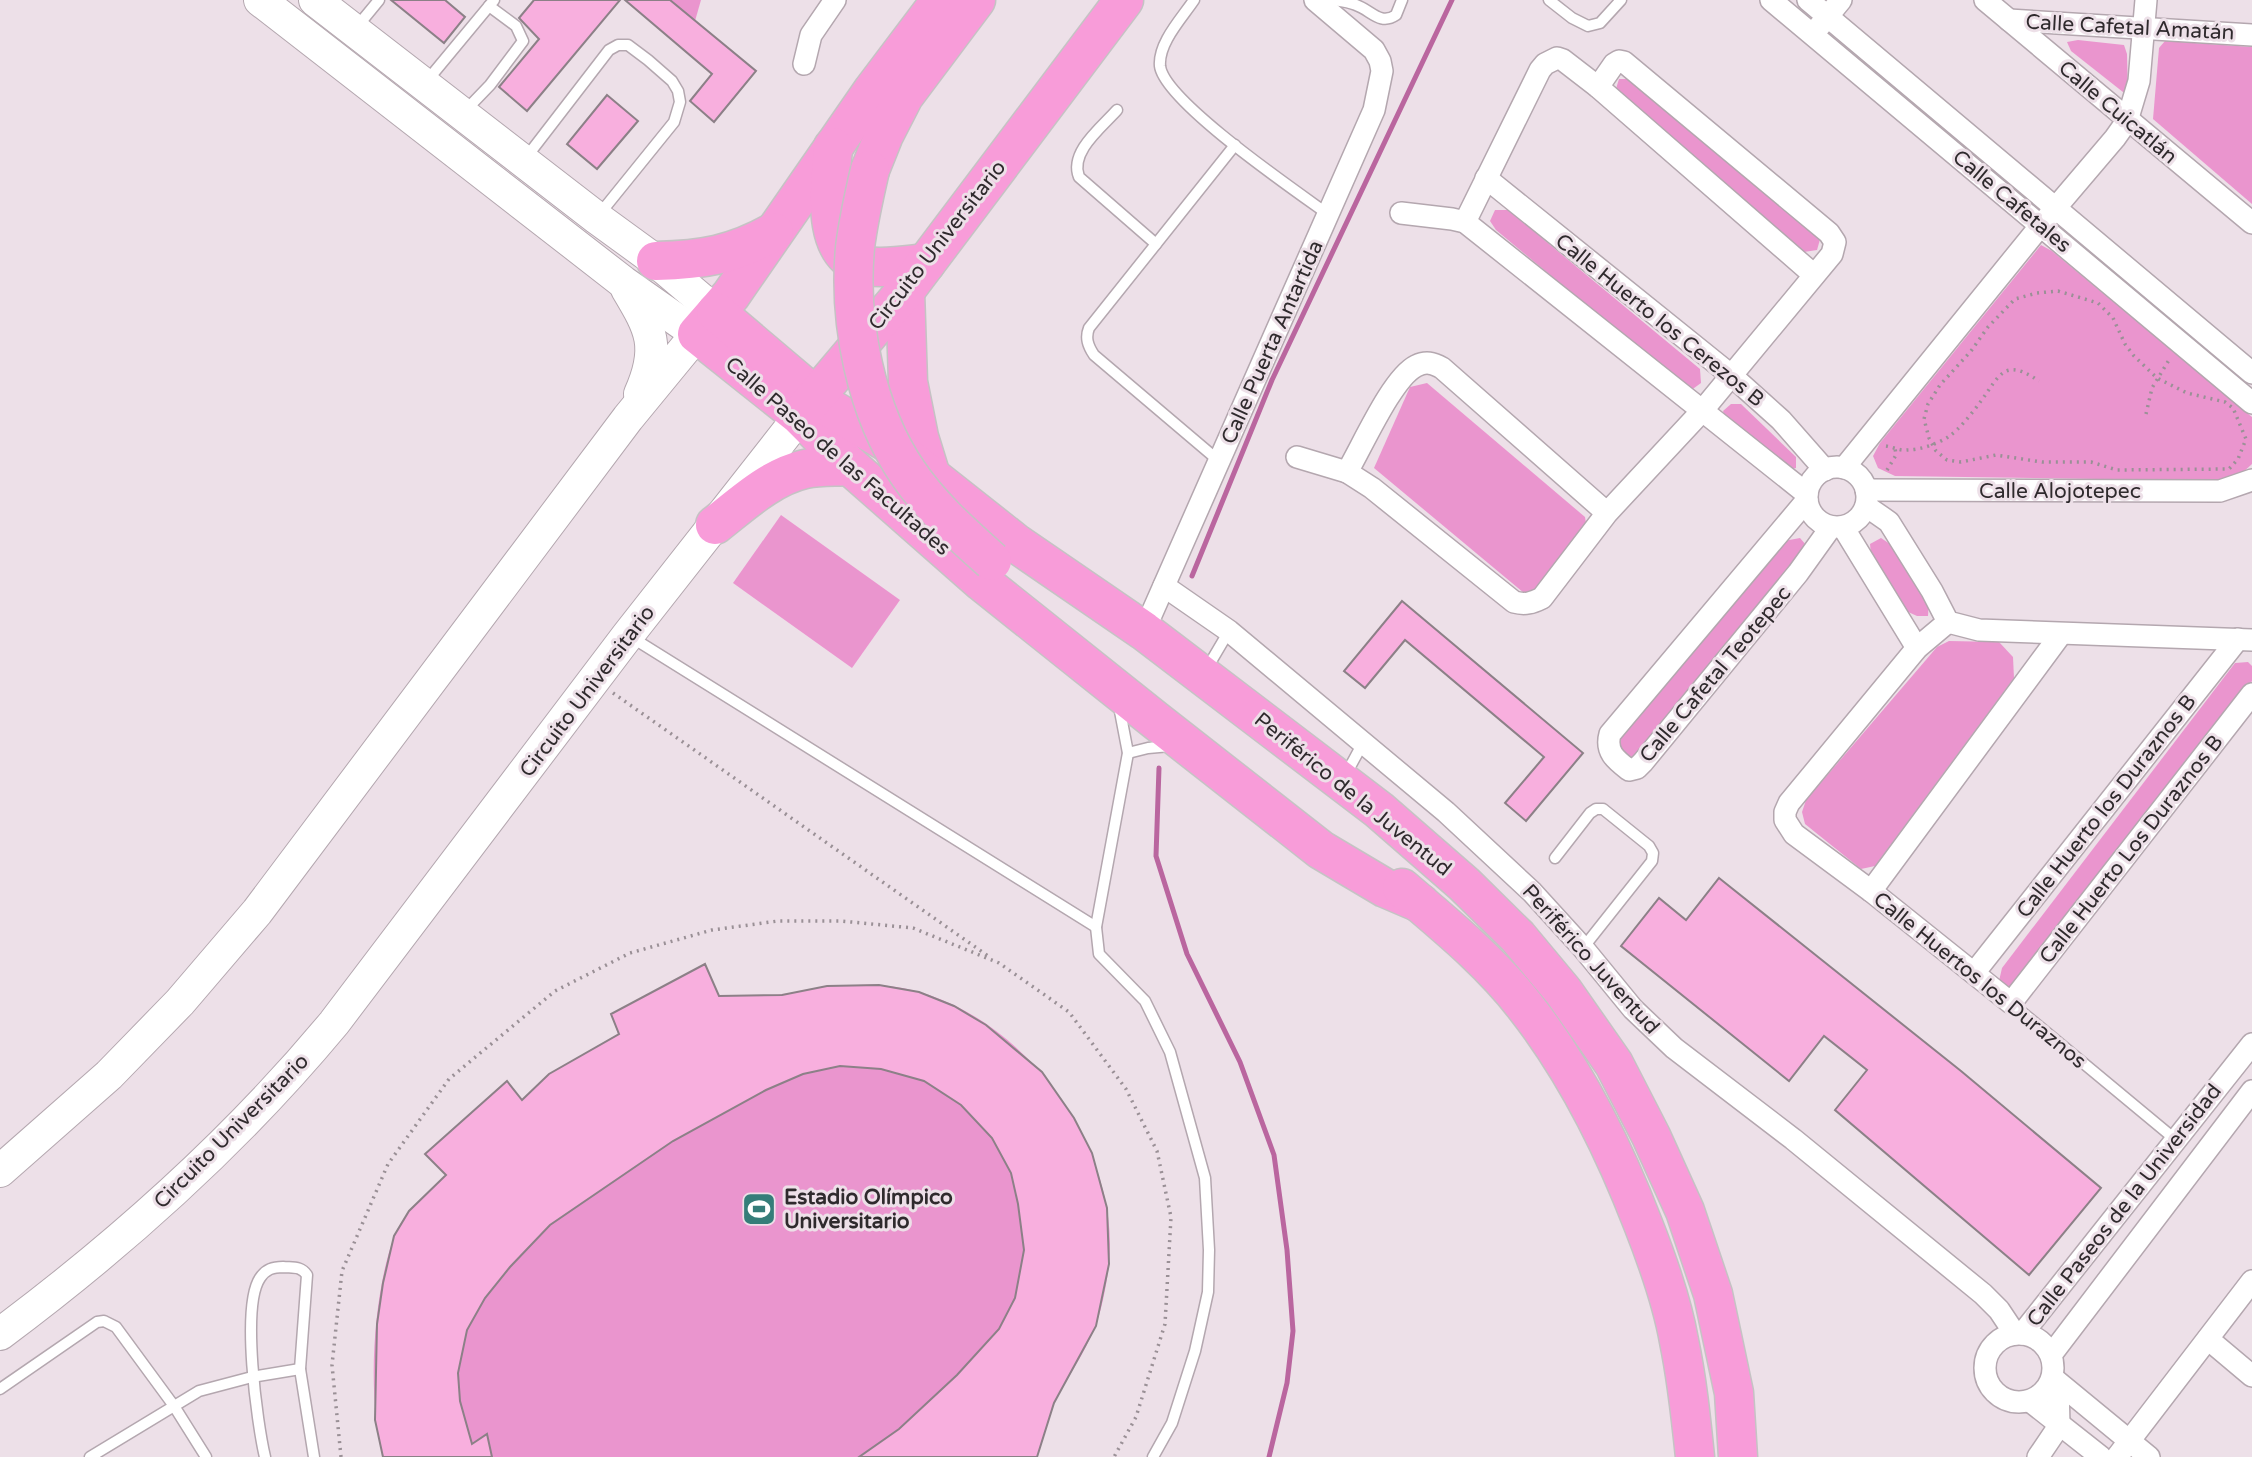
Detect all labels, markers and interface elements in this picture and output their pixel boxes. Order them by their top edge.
street label: Calle Cafetal Amatán [2025,10,2235,45]
street label: Calle Cuicatlán [2053,56,2182,169]
street label: Calle Cafetales [1947,145,2076,258]
street label: Circuito Universitario [863,155,1011,335]
street label: Calle Huerto los Cerezos B [1550,228,1769,412]
street label: Calle Puerta Antartida [1216,236,1329,448]
street label: Calle Paseo de las Facultades [720,352,955,561]
street label: Calle Alojotepec [1979,479,2141,504]
street label: Calle Cafetal Teotepec [1634,581,1796,767]
street label: Circuito Universitario [515,601,660,782]
street label: Calle Huerto los Duraznos B [2011,690,2201,923]
street label: Periférico de la Juventud [1249,707,1456,882]
street label: Calle Huerto Los Duraznos B [2034,730,2228,969]
street label: Periférico Juventud [1517,879,1664,1039]
street label: Calle Huertos los Duraznos [1868,887,2091,1074]
street label: Circuito Universitario [149,1049,314,1214]
street label: Calle Paseos de la Universidad [2022,1079,2227,1332]
place label: Estadio Olímpico Universitario [784,1185,953,1234]
sports icon: Estadio Olímpico Universitario [740,1190,778,1228]

